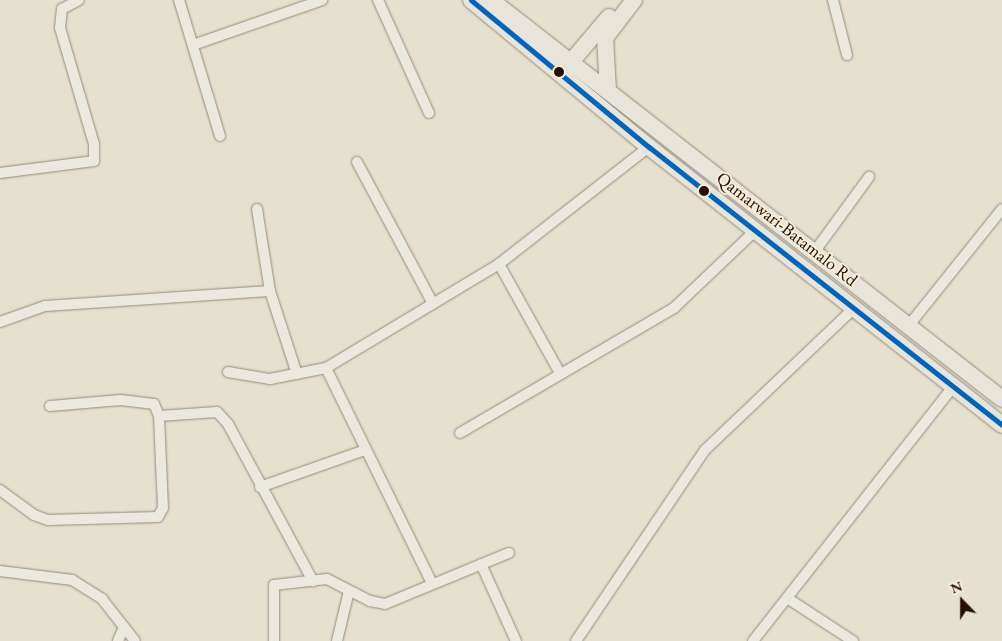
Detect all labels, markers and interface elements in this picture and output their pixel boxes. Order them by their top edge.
unlabelled marker [554,67,564,77]
street label: Qamarwari-Batamalo Rd [712,167,862,291]
unlabelled marker [699,186,709,196]
north arrow [937,576,987,626]
text: N [948,577,965,598]

